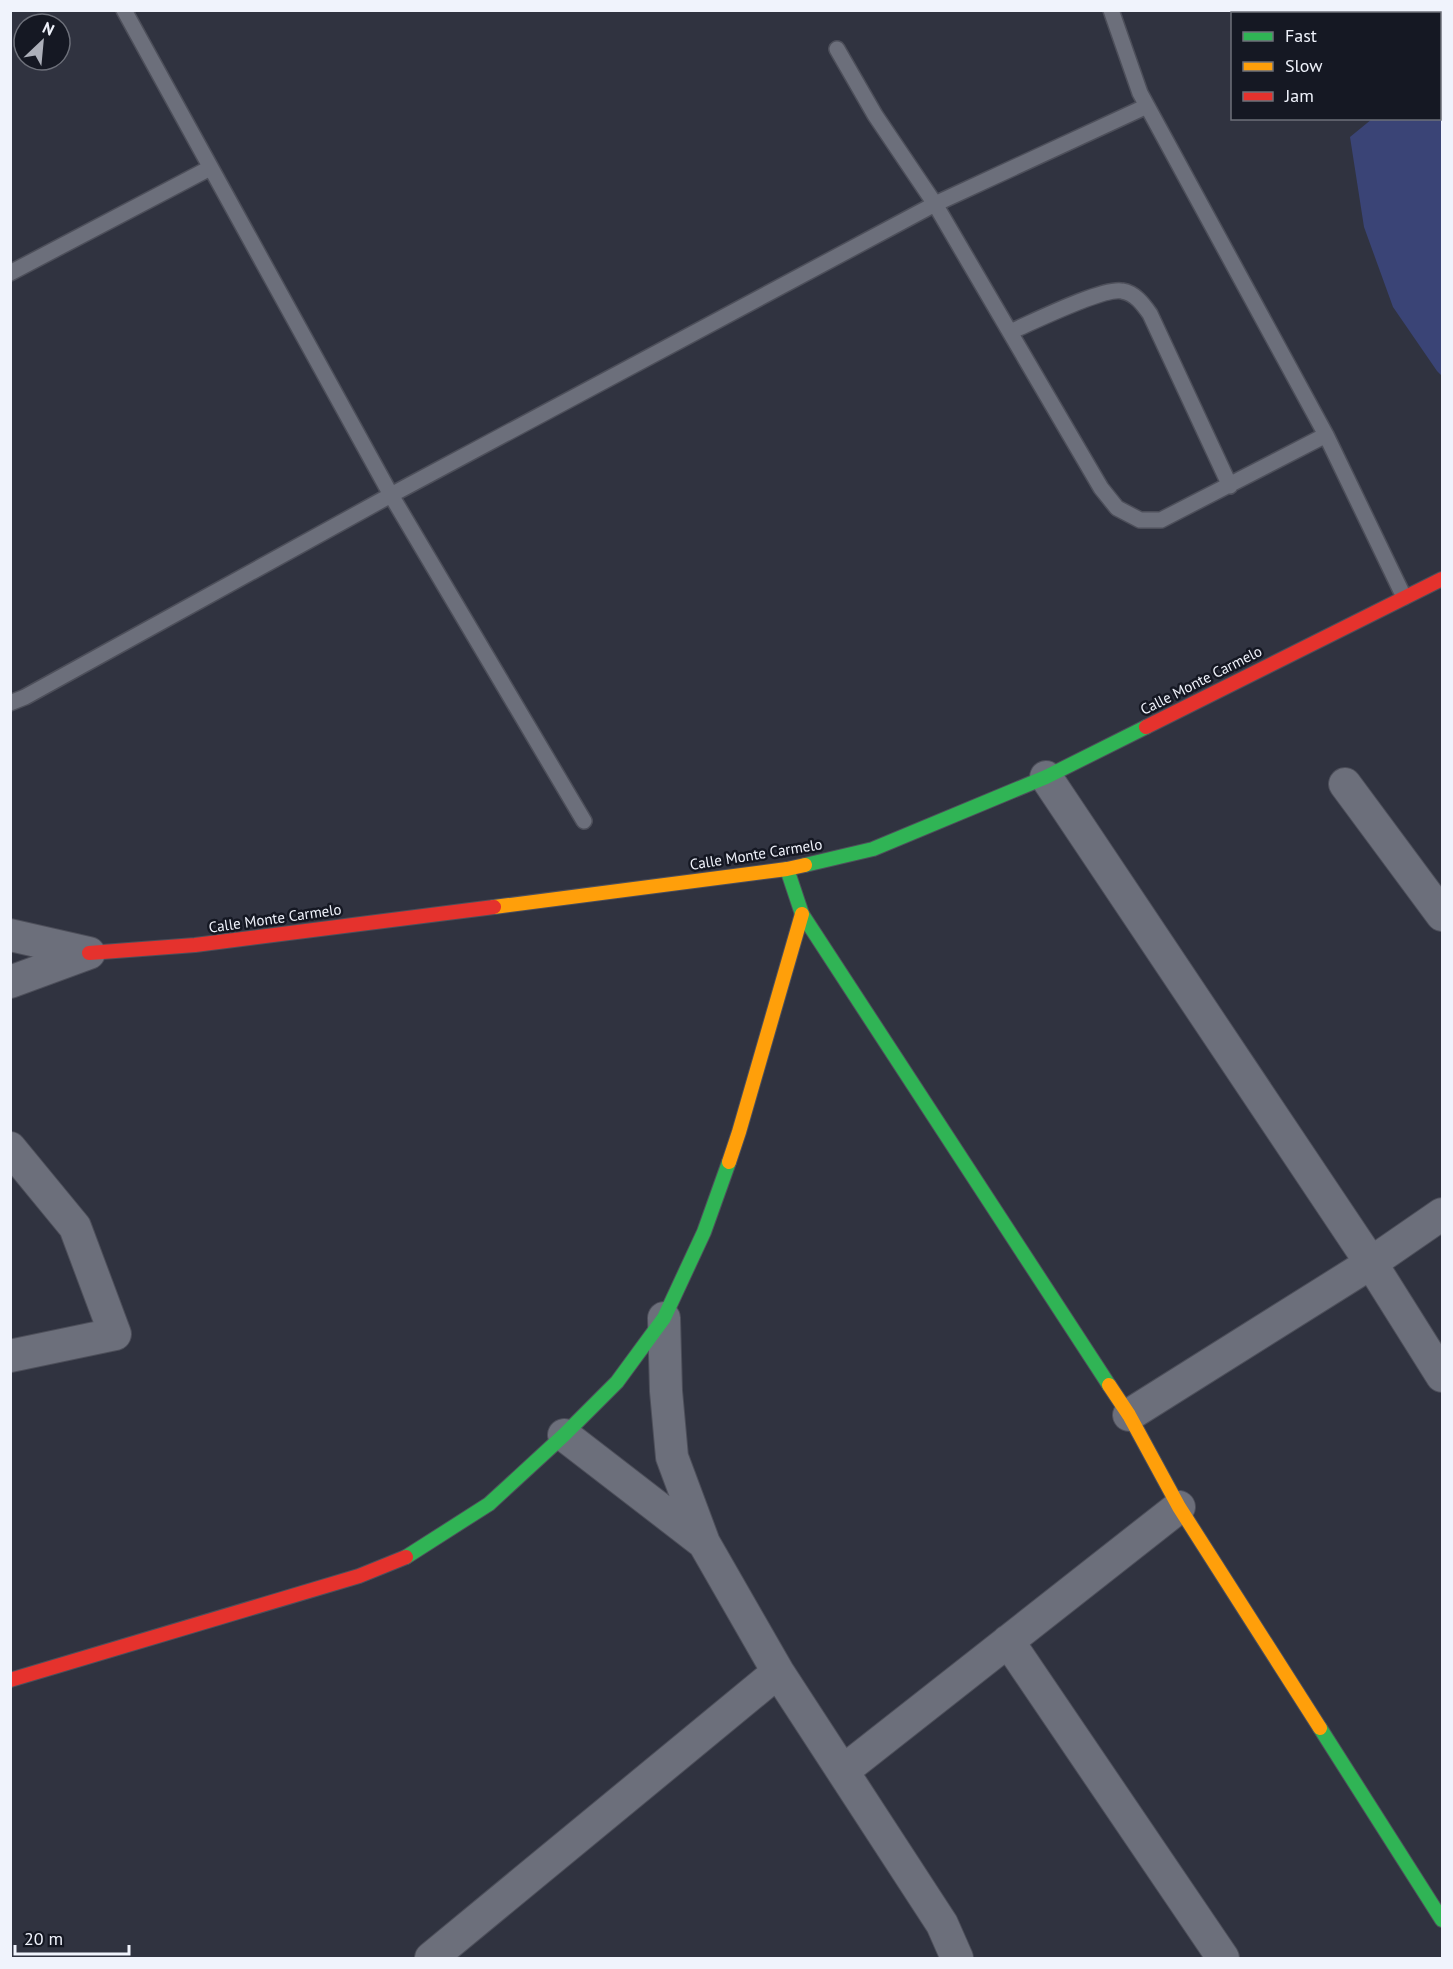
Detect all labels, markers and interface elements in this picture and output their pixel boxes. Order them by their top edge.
north arrow [12,12,72,72]
legend [1231,12,1441,120]
text: N [39,17,58,40]
text: Fast [1285,24,1317,47]
text: Slow [1285,54,1323,77]
text: Jam [1284,84,1314,107]
street label: Calle Monte Carmelo [1137,641,1265,719]
street label: Calle Monte Carmelo [688,834,824,874]
street label: Calle Monte Carmelo [207,899,343,937]
scale bar [15,1918,129,1956]
text: 20 m [24,1927,63,1950]

